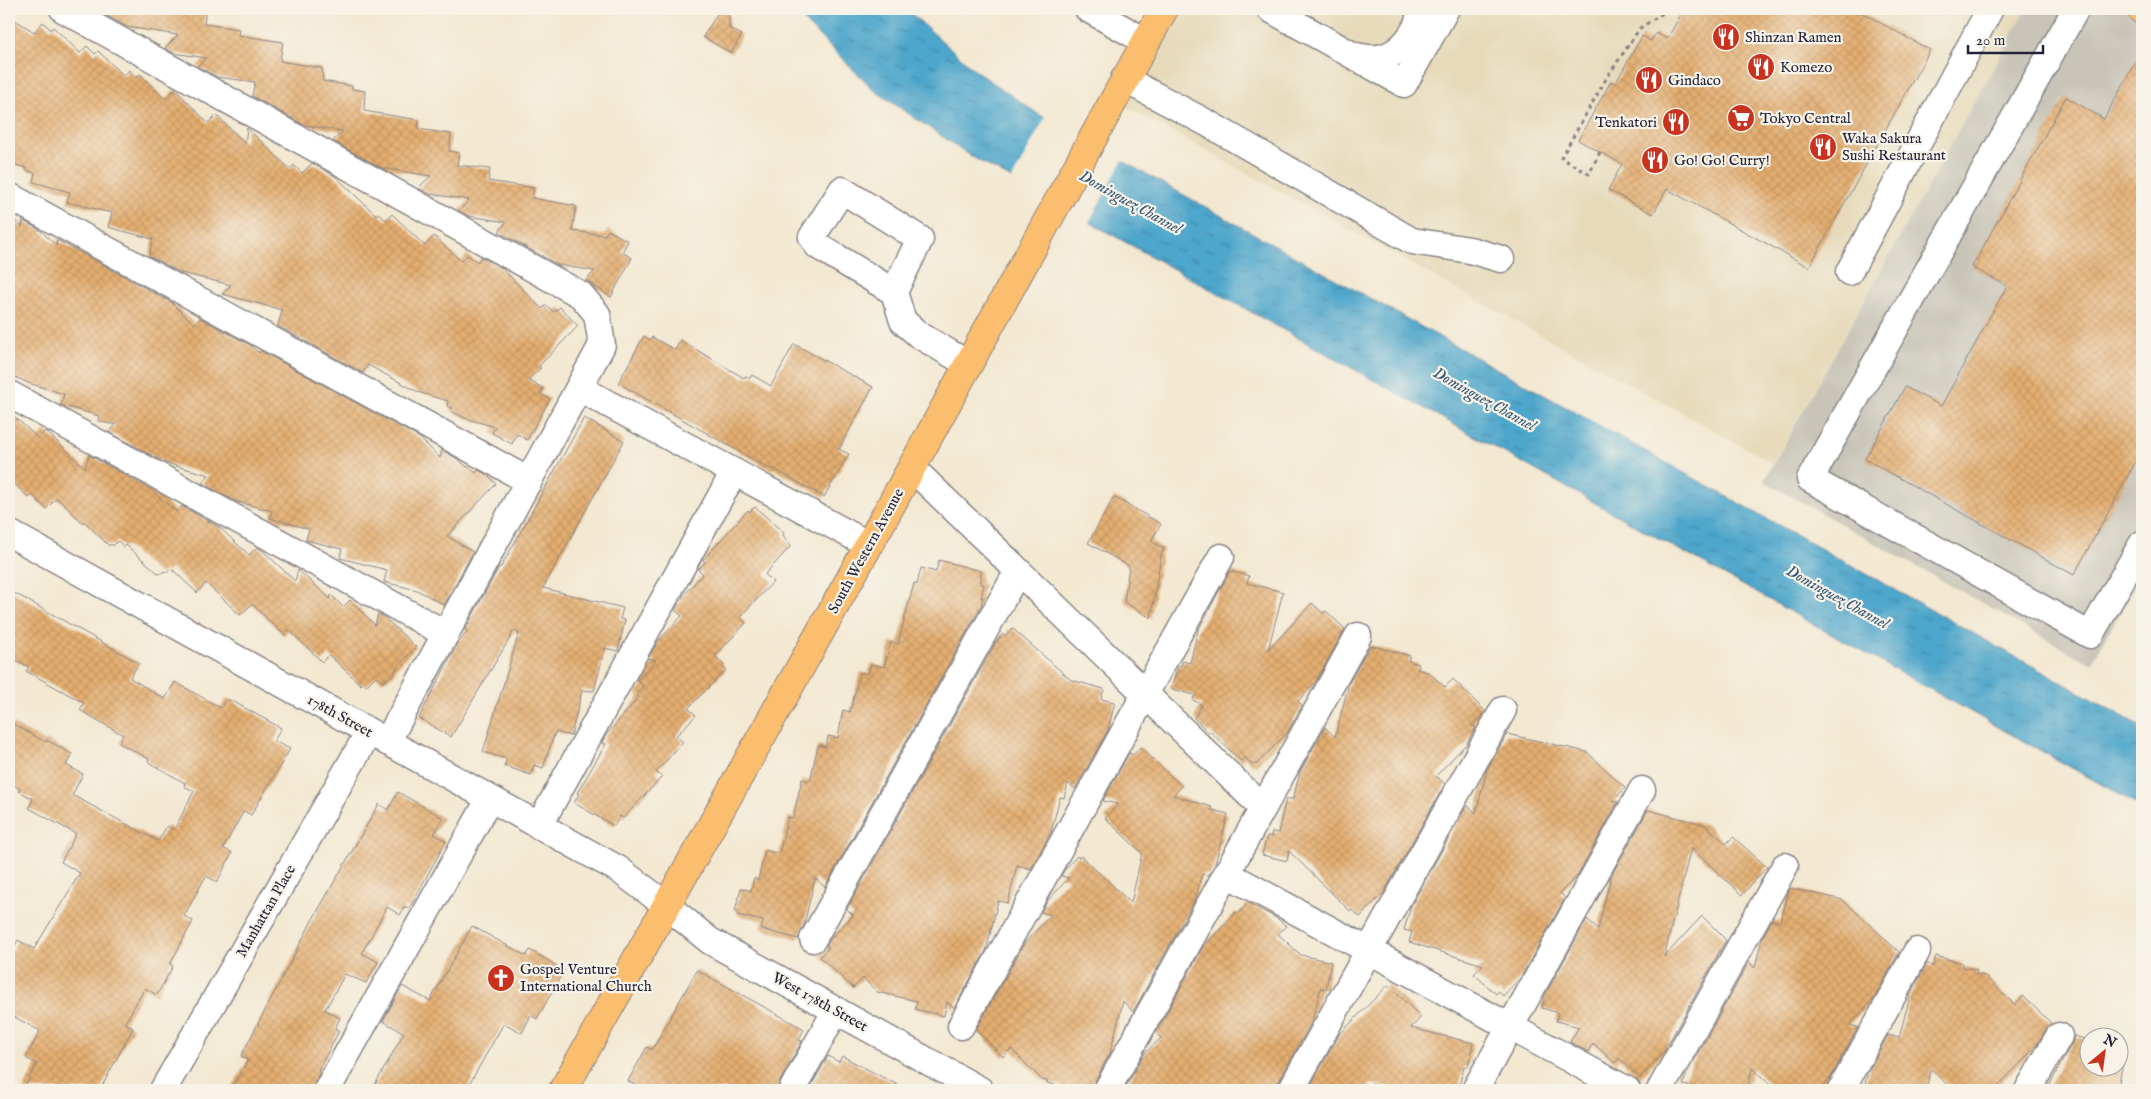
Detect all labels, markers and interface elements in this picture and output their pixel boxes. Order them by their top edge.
restaurant icon: Shinzan Ramen [1711,22,1741,52]
scale bar [1968,22,2044,54]
place label: Shinzan Ramen [1745,28,1842,47]
text: 20 m [1976,31,2006,50]
restaurant icon: Komezo [1746,52,1776,82]
place label: Komezo [1780,58,1832,77]
restaurant icon: Gindaco [1634,65,1664,95]
place label: Gindaco [1668,71,1721,90]
supermarket icon: Tokyo Central [1726,103,1756,133]
restaurant icon: Tenkatori [1661,107,1691,137]
place label: Tokyo Central [1760,109,1852,128]
place label: Tenkatori [1595,113,1657,132]
place label: Waka Sakura Sushi Restaurant [1842,129,1946,165]
restaurant icon: Waka Sakura Sushi Restaurant [1808,132,1838,162]
restaurant icon: Go! Go! Curry! [1640,145,1670,175]
place label: Go! Go! Curry! [1674,151,1770,170]
water label: Dominguez Channel [1075,167,1186,240]
water label: Dominguez Channel [1429,364,1540,437]
street label: South Western Avenue [824,485,908,617]
water label: Dominguez Channel [1782,562,1893,635]
street label: 178th Street [304,690,376,742]
street label: Manhattan Place [232,861,300,961]
place label: Gospel Venture International Church [520,960,652,996]
church icon: Gospel Venture International Church [486,963,516,993]
street label: West 178th Street [769,968,871,1036]
north arrow [2078,1026,2128,1076]
text: N [2099,1030,2119,1052]

